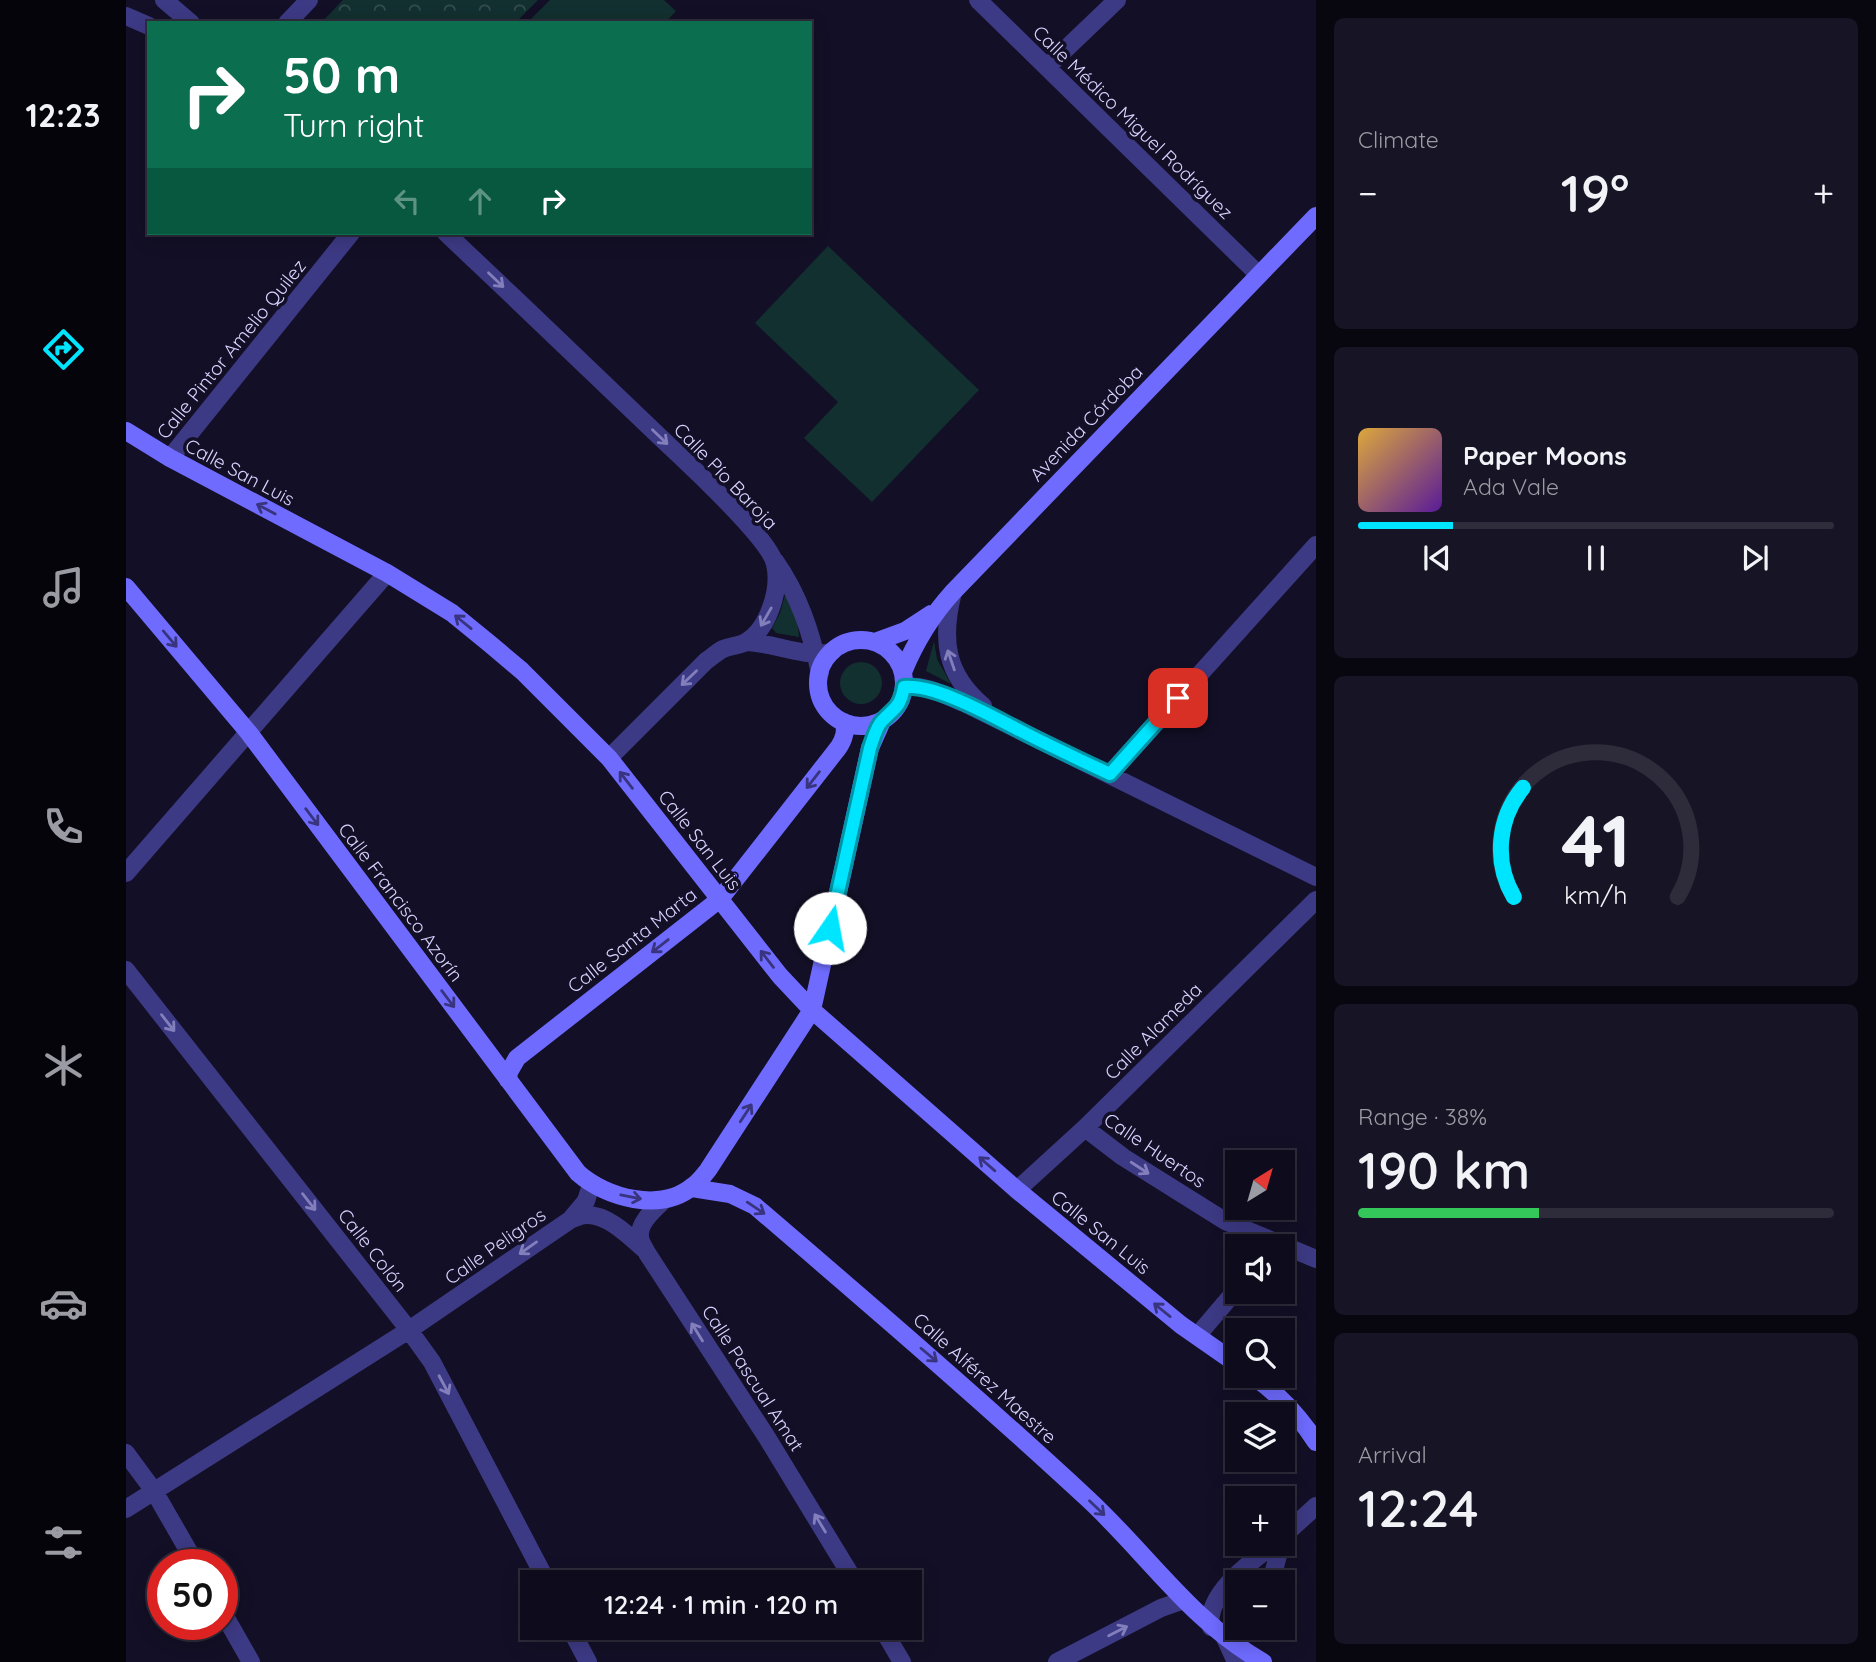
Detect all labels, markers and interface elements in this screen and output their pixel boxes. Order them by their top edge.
street label: Calle Médico Miguel Rodríguez [1028,20,1238,224]
text: 50 m [283,44,400,105]
icon: right [168,49,259,140]
text: 12:23 [26,95,100,135]
text: Turn right [283,105,424,145]
text: Climate [1358,125,1439,154]
text: 19° [1561,160,1630,225]
text: − [1358,169,1378,217]
text: + [1813,169,1834,217]
icon: left [388,182,426,220]
icon: ahead [461,182,499,220]
icon: right [534,182,572,220]
street label: Calle Pintor Amelio Quilez [151,254,311,444]
one-way arrow [487,271,504,288]
icon: directions [39,325,88,374]
street label: Avenida Córdoba [1024,360,1148,486]
street label: Calle Pío Baroja [669,418,783,534]
one-way arrow [651,429,668,446]
street label: Calle San Luis [181,433,299,511]
text: Paper Moons [1463,439,1627,472]
text: Ada Vale [1463,472,1559,501]
one-way arrow [256,502,277,515]
icon: previous [1418,539,1456,577]
icon: pause [1577,539,1615,577]
icon: next [1736,539,1774,577]
icon: music [39,563,88,612]
one-way arrow [759,606,773,626]
one-way arrow [455,614,473,630]
one-way arrow [162,630,178,648]
one-way arrow [944,649,956,671]
pin [1148,668,1208,728]
one-way arrow [681,669,698,686]
icon: arrive [1159,679,1197,717]
one-way arrow [806,771,821,789]
one-way arrow [619,772,634,790]
street label: Calle San Luis [653,785,747,895]
text: 41 [1562,794,1630,885]
icon: phone [39,802,88,851]
one-way arrow [305,807,319,826]
street label: Calle Francisco Azorín [333,818,469,986]
text: km/h [1564,879,1628,910]
street label: Calle Santa Marta [563,882,701,998]
position arrow [793,891,867,965]
one-way arrow [651,938,669,953]
one-way arrow [759,950,774,969]
street label: Calle Alameda [1099,977,1207,1085]
one-way arrow [440,990,455,1009]
one-way arrow [161,1014,176,1032]
icon: climate [39,1041,88,1090]
text: Range · 38% [1358,1102,1487,1131]
one-way arrow [739,1103,753,1123]
street label: Calle Huertos [1100,1107,1211,1193]
text: 190 km [1358,1137,1530,1202]
north arrow [1225,1150,1295,1220]
map controls [1225,1150,1295,1640]
one-way arrow [979,1156,997,1172]
one-way arrow [1130,1161,1149,1175]
street label: Calle San Luis [1047,1185,1156,1279]
one-way arrow [619,1191,642,1205]
one-way arrow [301,1193,316,1211]
one-way arrow [746,1201,765,1215]
street label: Calle Peligros [440,1202,550,1290]
street label: Calle Colón [333,1204,413,1296]
button: sound [1225,1234,1295,1304]
one-way arrow [519,1241,538,1255]
icon: car [39,1279,88,1328]
street label: Calle Pascual Amat [697,1300,809,1456]
one-way arrow [1154,1302,1172,1317]
street label: Calle Alférez Maestre [908,1307,1062,1449]
button: search [1225,1318,1295,1388]
one-way arrow [690,1323,705,1342]
one-way arrow [920,1347,938,1363]
one-way arrow [437,1374,451,1395]
button: layers [1225,1402,1295,1472]
text: Arrival [1358,1440,1427,1469]
text: 12:24 [1358,1475,1479,1540]
button: + [1225,1486,1295,1556]
one-way arrow [1089,1500,1106,1517]
one-way arrow [813,1514,827,1534]
icon: filters [39,1518,88,1567]
speed limit sign: 50 [147,1549,238,1640]
button: − [1225,1570,1295,1640]
text: 12:24 · 1 min · 120 m [604,1588,838,1621]
one-way arrow [1107,1623,1127,1637]

